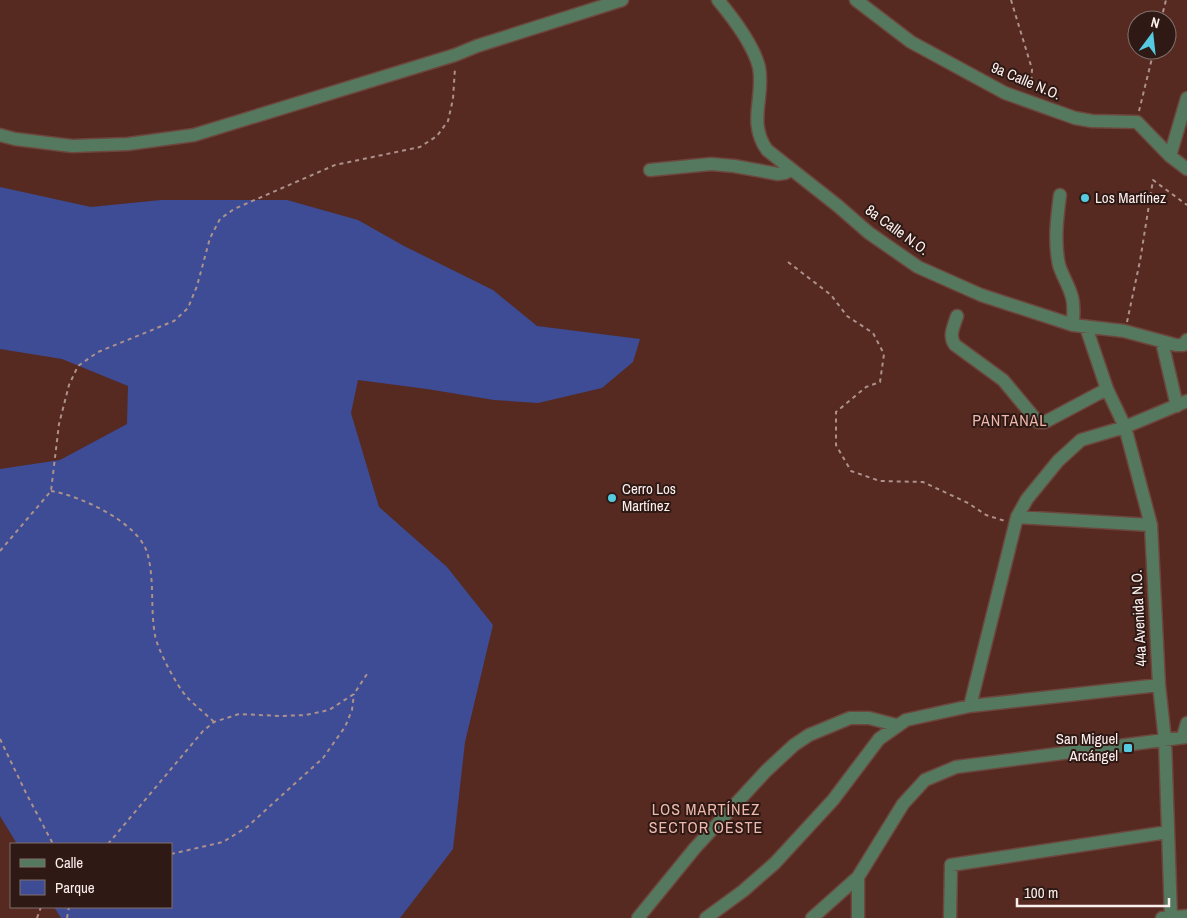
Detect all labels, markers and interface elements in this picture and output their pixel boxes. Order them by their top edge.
north arrow [1127,10,1177,60]
text: N [1149,13,1162,32]
street label: 9a Calle N.O. [988,56,1064,105]
place label: Los Martínez [1095,187,1166,208]
marker: Los Martínez [1079,192,1091,204]
street label: 8a Calle N.O. [861,199,933,260]
district label: PANTANAL [972,409,1048,431]
place label: Cerro Los Martínez [622,478,676,516]
marker: Cerro Los Martínez [606,492,618,504]
street label: 44a Avenida N.O. [1125,569,1152,667]
place label: San Miguel Arcángel [1056,728,1118,766]
marker: San Miguel Arcángel [1122,742,1134,754]
district label: LOS MARTÍNEZ SECTOR OESTE [649,798,763,838]
legend [10,843,172,908]
text: Calle [55,852,83,873]
scale bar [1017,876,1170,908]
text: Parque [55,877,95,898]
text: 100 m [1024,882,1058,903]

